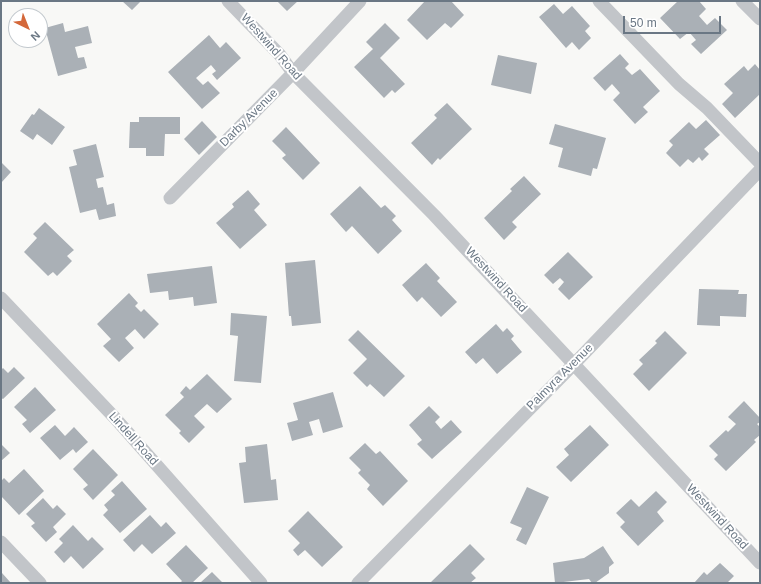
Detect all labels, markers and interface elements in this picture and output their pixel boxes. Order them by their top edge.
north arrow [8,8,48,48]
scale bar [625,8,723,34]
street label: Westwind Road [238,11,304,83]
text: 50 m [630,16,657,30]
text: N [29,29,43,43]
street label: Darby Avenue [217,86,281,150]
street label: Westwind Road [462,244,530,316]
street label: Palmyra Avenue [524,341,596,413]
street label: Lindell Road [105,409,161,469]
street label: Westwind Road [683,481,751,553]

